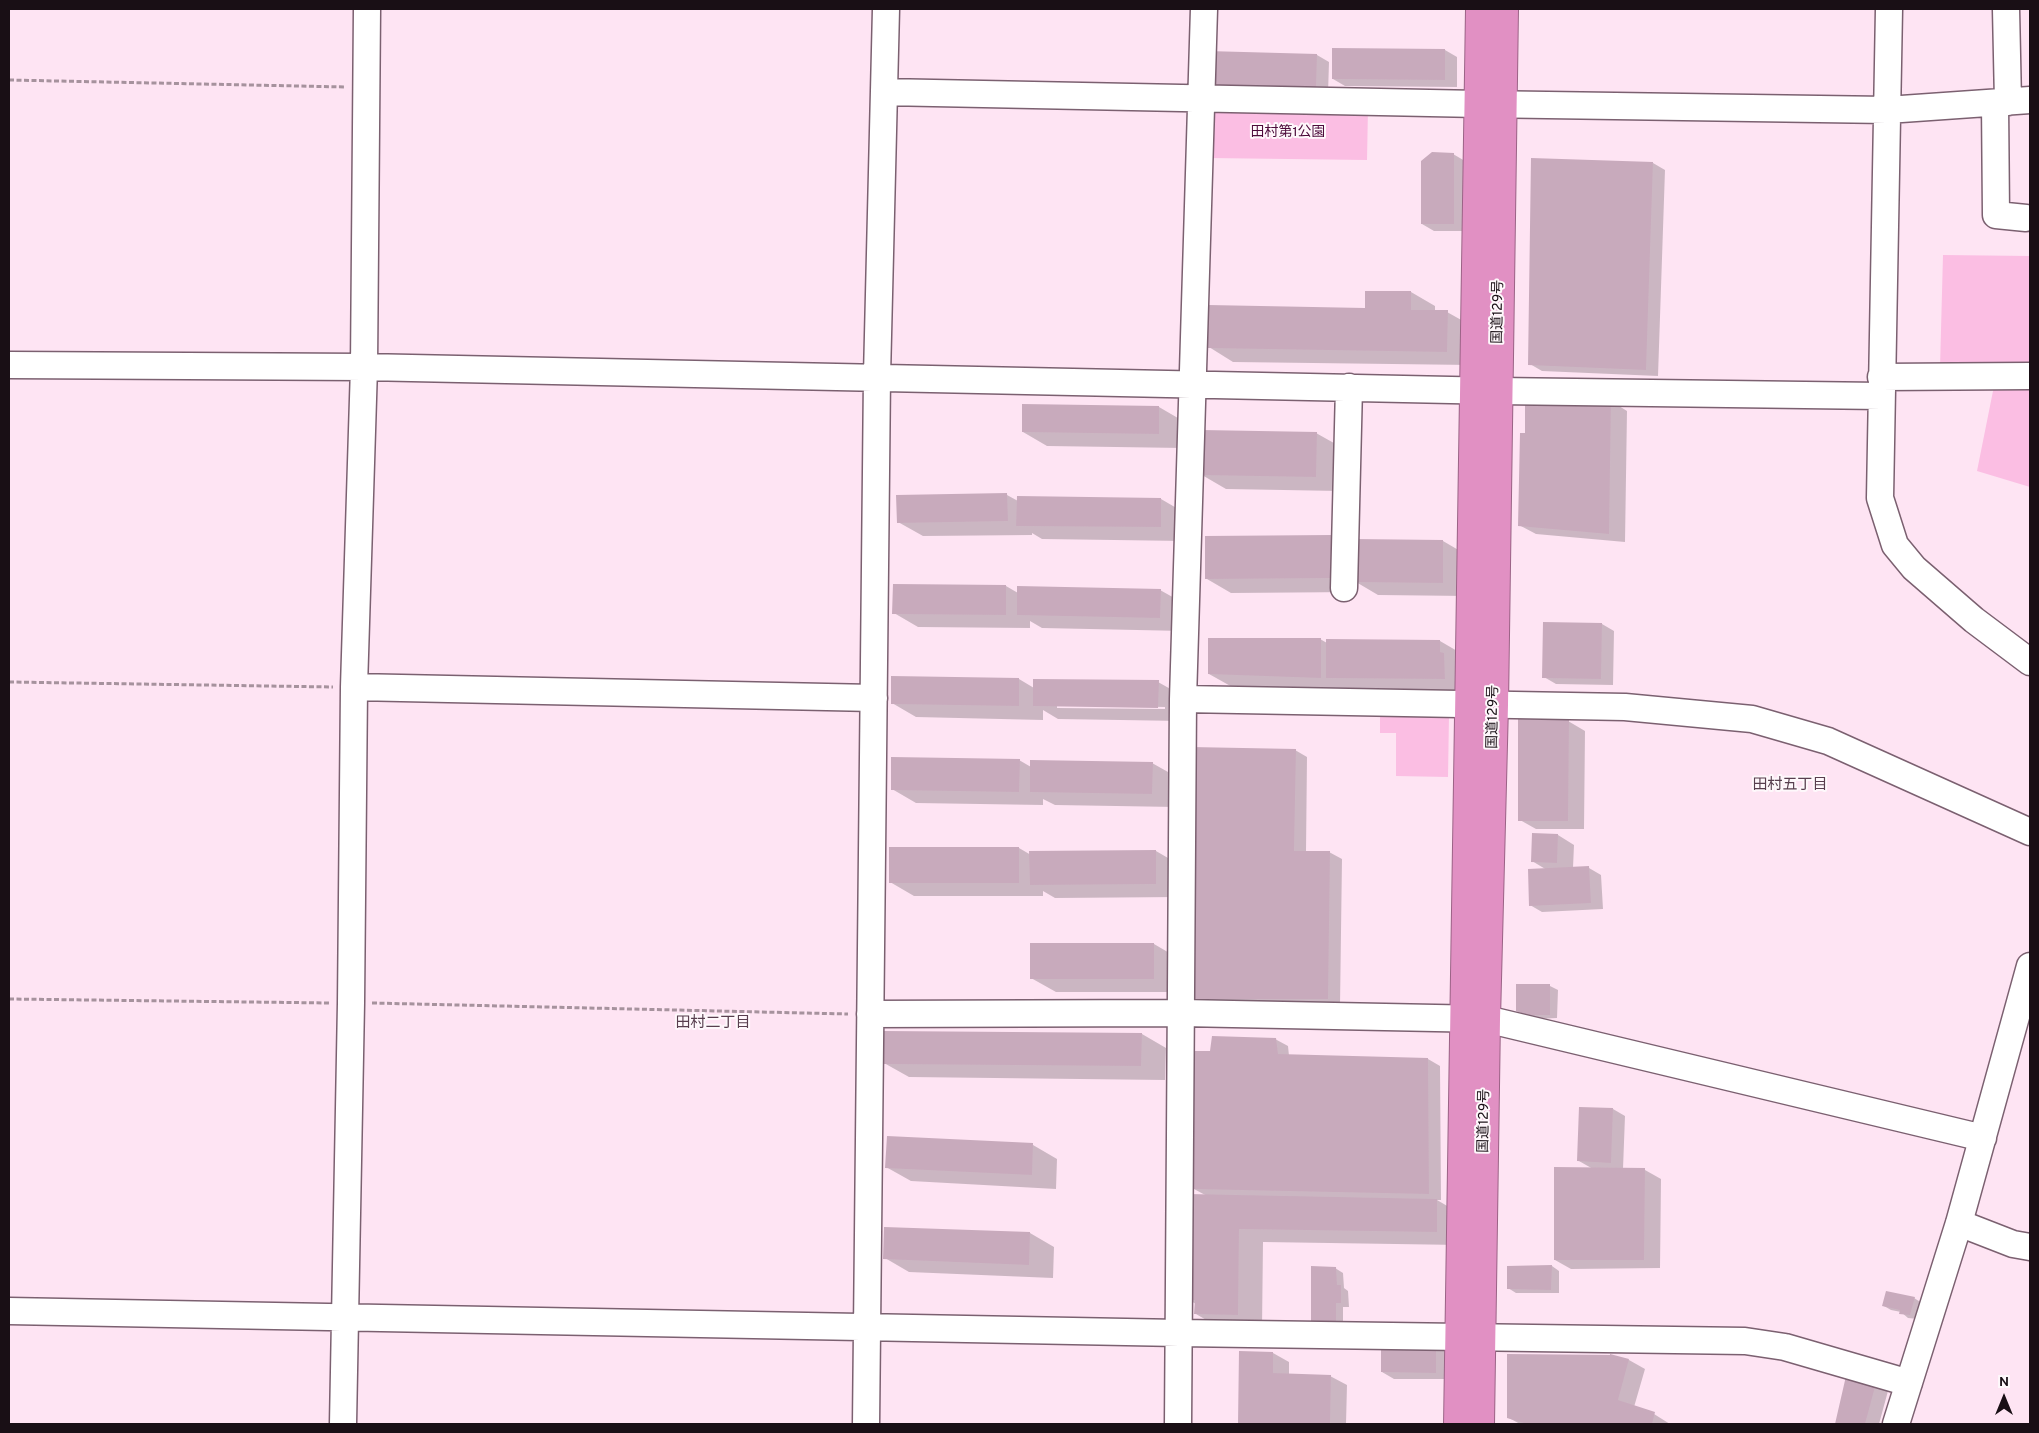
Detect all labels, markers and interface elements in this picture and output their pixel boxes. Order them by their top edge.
park label: 田村第1公園 [1250,125,1326,141]
street label: 国道129号 [1490,280,1508,344]
street label: 国道129号 [1485,685,1503,749]
district label: 田村五丁目 [1753,777,1827,795]
district label: 田村二丁目 [676,1015,750,1033]
street label: 国道129号 [1476,1089,1494,1153]
north arrow [1979,1373,2029,1423]
text: N [1999,1374,2009,1391]

